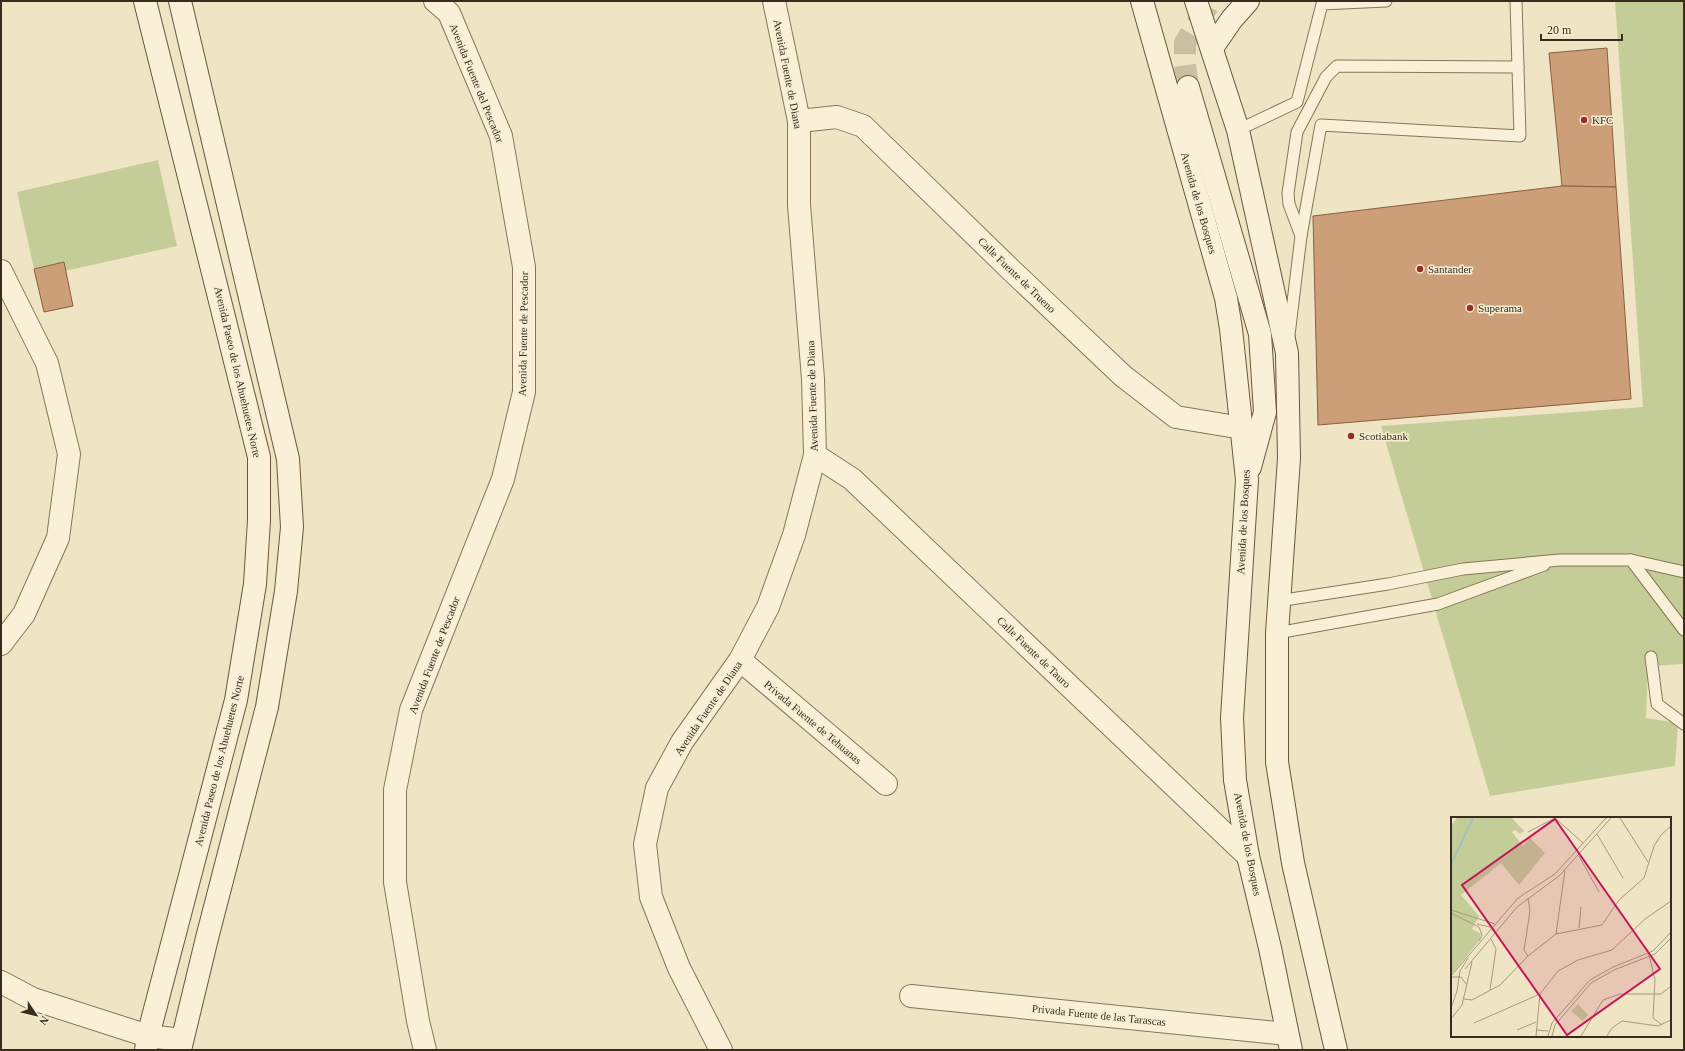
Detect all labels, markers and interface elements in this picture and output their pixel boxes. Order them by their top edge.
scale bar [1541,16,1622,42]
street label: Avenida Fuente de Diana [771,18,805,130]
street label: Avenida Fuente del Pescador [448,22,507,145]
text: 20 m [1547,23,1572,37]
place label: KFC [1592,114,1613,126]
marker: KFC [1579,115,1589,125]
street label: Avenida de los Bosques [1179,151,1219,255]
street label: Calle Fuente de Trueno [976,235,1059,315]
place label: Santander [1428,263,1472,275]
marker: Santander [1415,264,1425,274]
street label: Avenida Fuente de Pescador [516,271,530,396]
street label: Avenida Paseo de los Ahuehuetes Norte [212,285,264,459]
place label: Superama [1478,302,1522,314]
marker: Superama [1465,303,1475,313]
street label: Avenida Fuente de Diana [804,340,820,452]
place label: Scotiabank [1359,430,1408,442]
marker: Scotiabank [1346,431,1356,441]
street label: Avenida de los Bosques [1234,469,1252,575]
street label: Avenida Fuente de Pescador [406,594,462,715]
street label: Calle Fuente de Tauro [995,614,1073,690]
street label: Avenida Fuente de Diana [672,658,744,757]
street label: Avenida Paseo de los Ahuehuetes Norte [192,674,246,848]
street label: Privada Fuente de Tehuanas [762,678,864,766]
street label: Avenida de los Bosques [1232,791,1264,897]
inset map [1451,817,1671,1037]
north arrow [16,995,56,1035]
street label: Privada Fuente de las Tarascas [1031,1002,1167,1028]
text: N [37,1014,51,1027]

